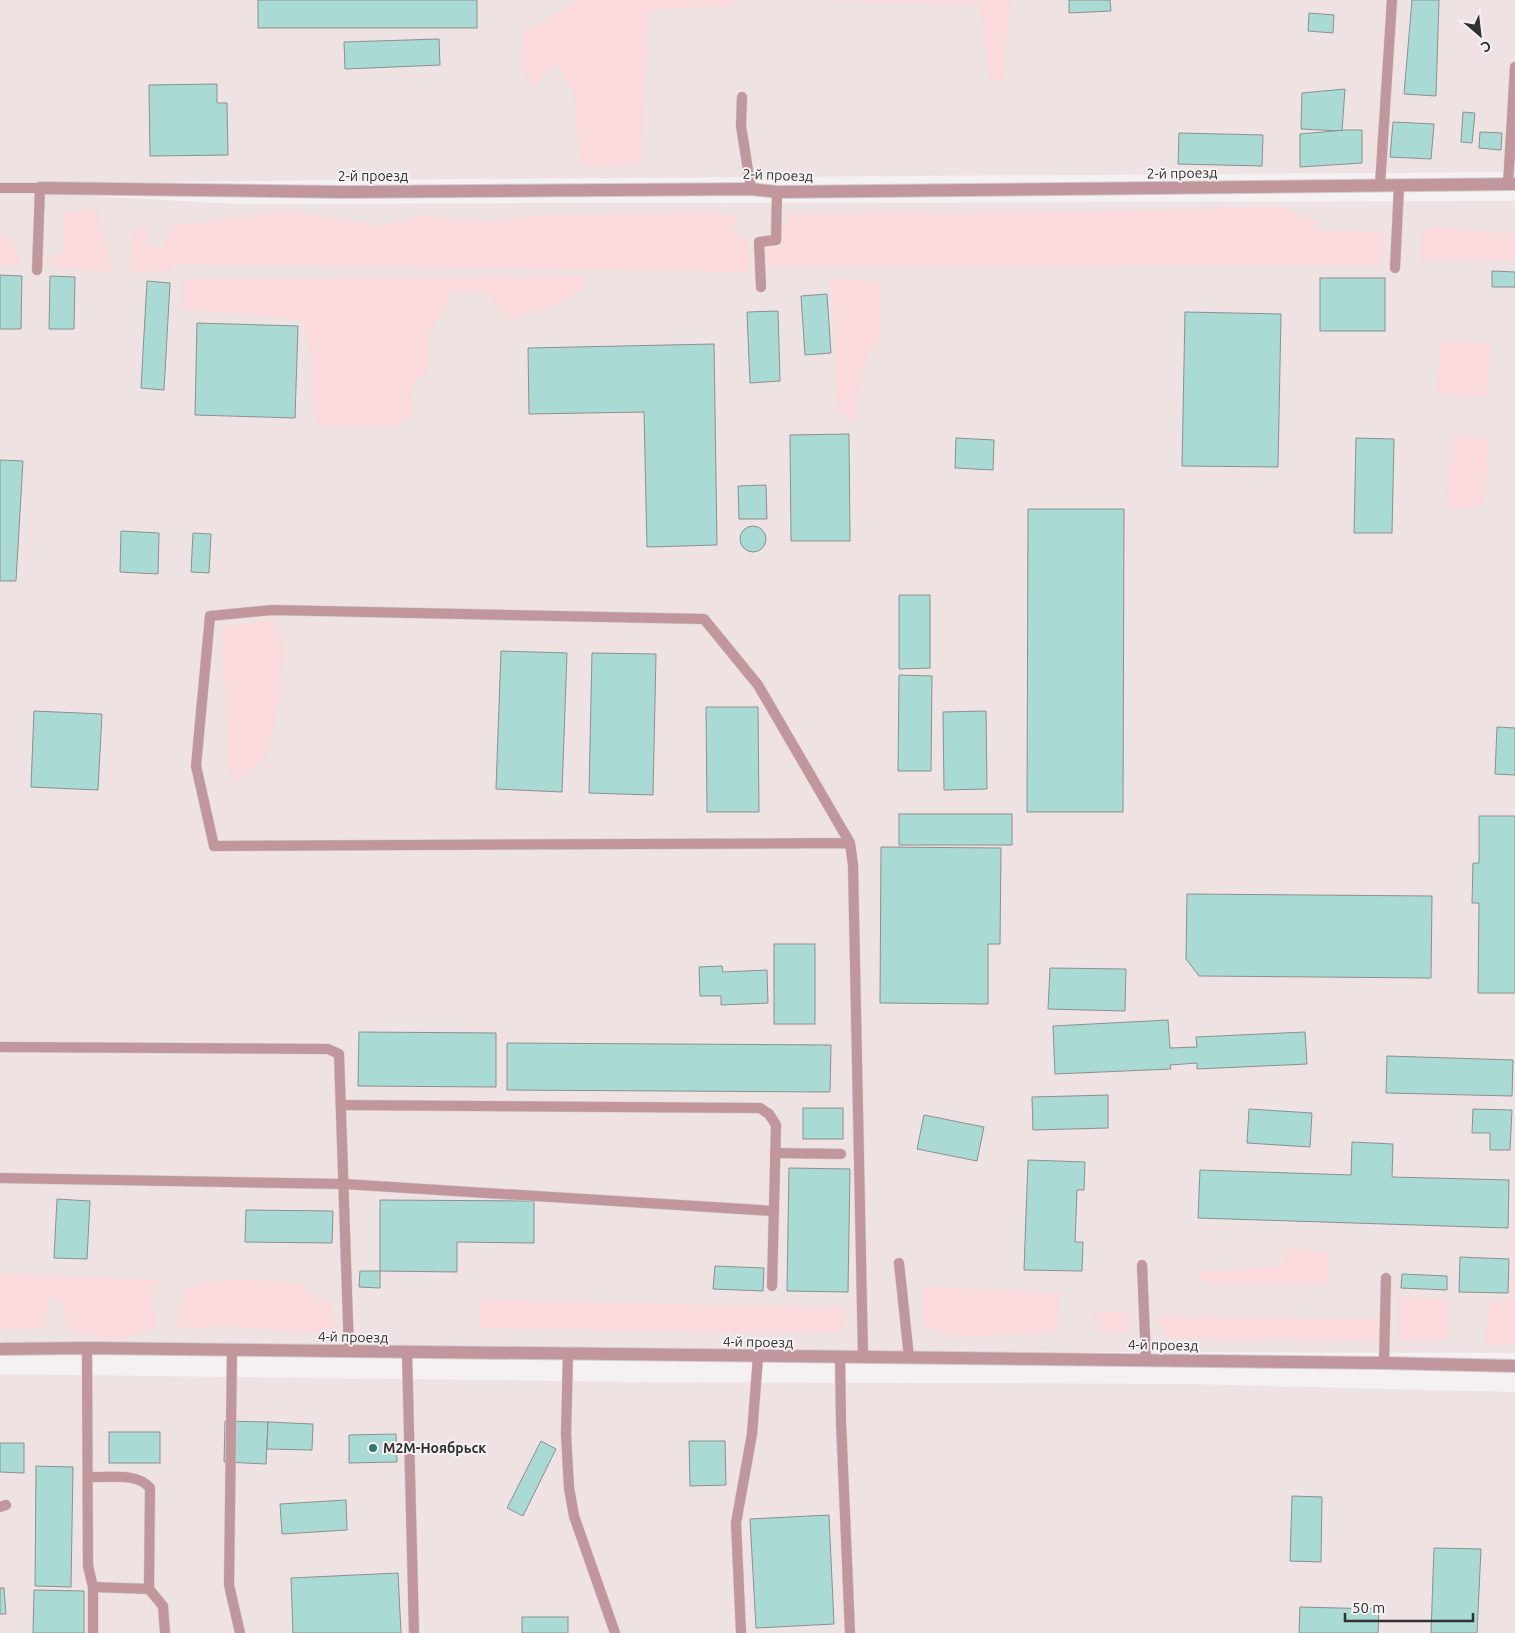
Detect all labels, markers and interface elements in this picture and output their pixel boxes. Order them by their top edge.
north arrow [1455,10,1505,60]
text: С [1478,37,1494,56]
street label: 2-й проезд [1147,164,1217,182]
street label: 2-й проезд [742,166,814,184]
street label: 2-й проезд [338,168,408,184]
street label: 4-й проезд [318,1328,388,1346]
street label: 4-й проезд [723,1333,793,1351]
street label: 4-й проезд [1128,1336,1198,1354]
place label: М2М-Ноябрьск [383,1440,486,1456]
marker: М2М-Ноябрьск [367,1442,379,1454]
scale bar [1345,1590,1472,1622]
text: 50 m [1352,1599,1385,1616]

